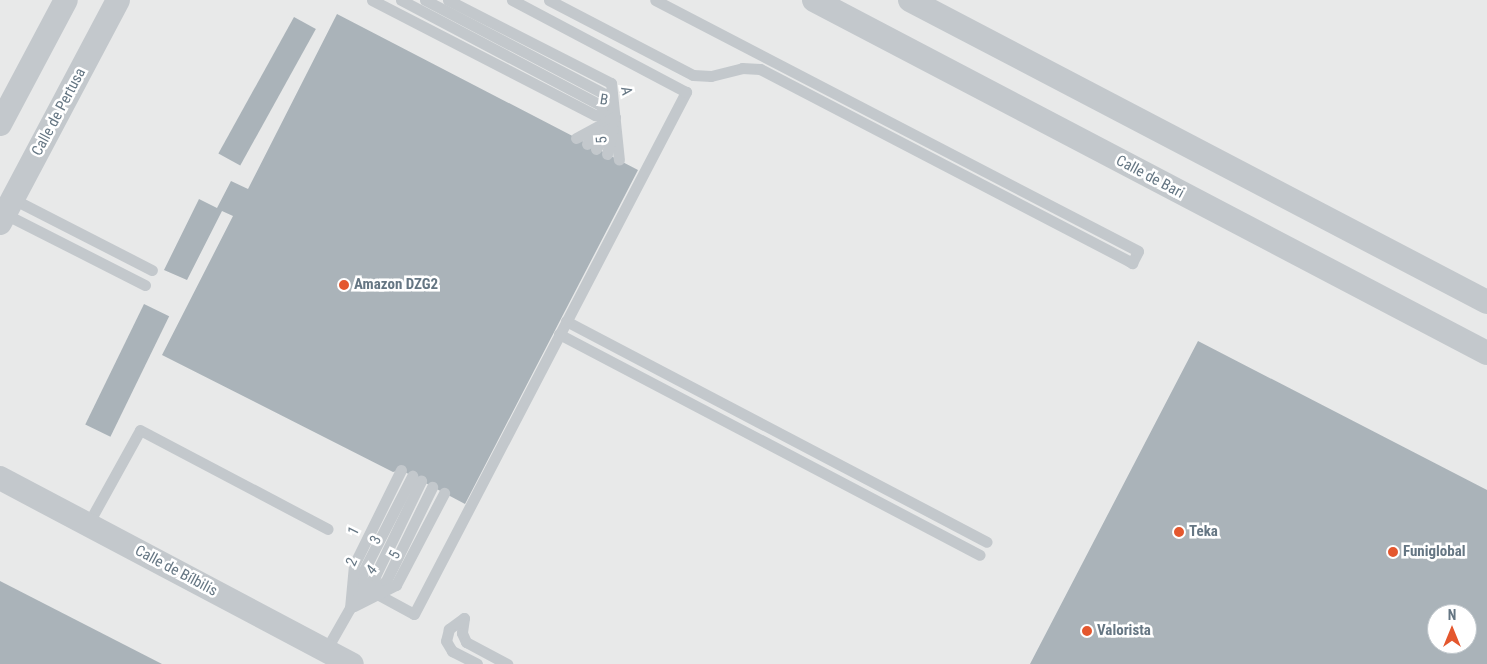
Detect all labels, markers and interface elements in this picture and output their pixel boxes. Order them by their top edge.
street label: Calle de Pertusa [28,65,90,159]
street label: A [616,85,636,97]
street label: B [599,90,609,110]
street label: 5 [593,136,611,144]
street label: Calle de Bari [1113,152,1187,202]
place label: Amazon DZG2 [354,276,438,294]
marker: Amazon DZG2 [338,279,350,291]
place label: Teka [1189,523,1218,541]
street label: 1 [344,524,364,538]
marker: Teka [1173,526,1185,538]
street label: 3 [366,533,386,547]
street label: Calle de Bílbilis [132,542,220,600]
place label: Funiglobal [1403,543,1466,561]
marker: Funiglobal [1387,546,1399,558]
street label: 5 [385,548,405,562]
street label: 2 [342,555,362,569]
street label: 4 [363,561,381,579]
north arrow [1427,604,1477,654]
text: N [1448,607,1456,623]
place label: Valorista [1097,622,1151,640]
marker: Valorista [1081,625,1093,637]

